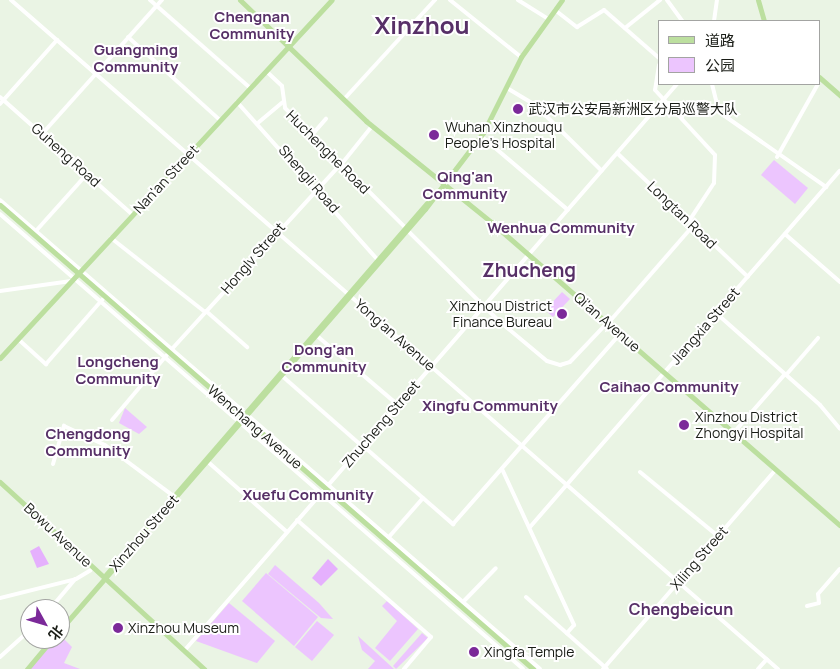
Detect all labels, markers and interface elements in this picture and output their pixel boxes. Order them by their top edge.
district label: Chengnan Community [210,7,294,42]
district label: Xinzhou [374,11,470,39]
legend [658,20,820,85]
text: 道路 [705,30,735,51]
district label: Guangming Community [94,40,178,75]
text: 公园 [705,55,735,76]
place label: 武汉市公安局新洲区分局巡警大队 [528,101,738,117]
marker: 武汉市公安局新洲区分局巡警大队 [512,103,524,115]
street label: Huchenghe Road [283,107,373,197]
place label: Wuhan Xinzhouqu People's Hospital [445,119,562,152]
street label: Guheng Road [28,120,104,190]
marker: Wuhan Xinzhouqu People's Hospital [427,128,441,142]
street label: Nan'an Street [130,141,202,217]
street label: Shengli Road [275,142,343,216]
district label: Qing'an Community [423,167,507,202]
street label: Longtan Road [644,178,720,252]
street label: Honglv Street [218,219,288,297]
district label: Wenhua Community [487,219,635,237]
district label: Zhucheng [482,260,576,282]
street label: Jiangxia Street [667,284,743,368]
street label: Qi'an Avenue [570,289,644,355]
street label: Yong'an Avenue [351,296,439,374]
place label: Xinzhou District Finance Bureau [450,298,552,331]
marker: Xinzhou District Finance Bureau [556,308,568,320]
district label: Dong'an Community [282,340,366,375]
district label: Longcheng Community [76,352,160,387]
street label: Zhucheng Street [339,377,423,471]
district label: Caihao Community [599,378,739,396]
street label: Wenchang Avenue [204,381,306,473]
district label: Xingfu Community [422,397,558,415]
place label: Xinzhou District Zhongyi Hospital [695,409,804,442]
marker: Xinzhou District Zhongyi Hospital [677,418,691,432]
district label: Chengdong Community [45,424,131,459]
district label: Xuefu Community [242,486,374,504]
street label: Xinzhou Street [106,491,182,575]
street label: Bowu Avenue [21,499,95,571]
street label: Xiling Street [667,523,731,593]
north arrow [20,599,70,649]
district label: Chengbeicun [629,599,733,619]
place label: Xinzhou Museum [128,620,239,636]
text: 北 [44,622,68,645]
marker: Xinzhou Museum [112,622,124,634]
place label: Xingfa Temple [484,644,575,660]
marker: Xingfa Temple [468,646,480,658]

